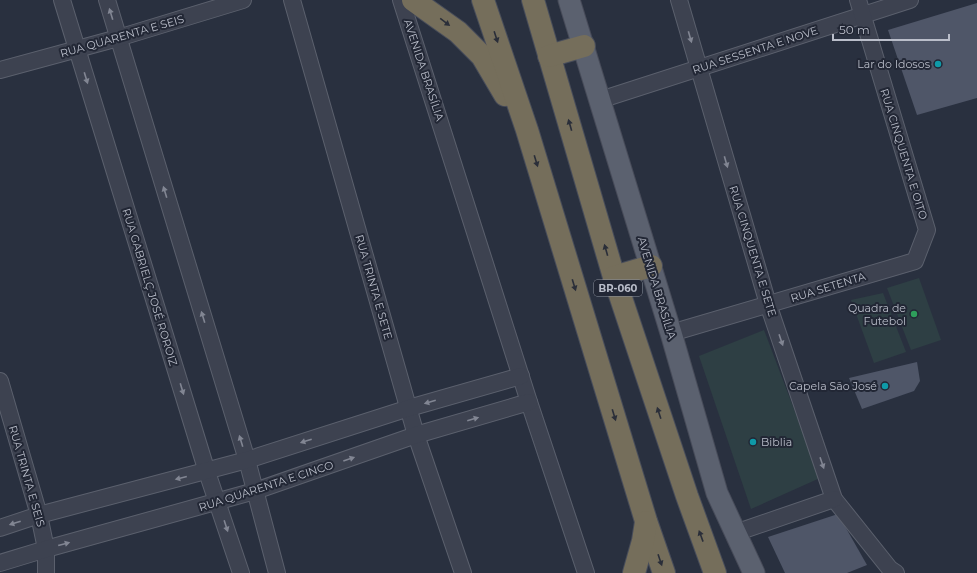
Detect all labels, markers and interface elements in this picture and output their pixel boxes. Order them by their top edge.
one-way arrow [108,8,114,20]
street label: RUA QUARENTA E SEIS [58,12,186,60]
scale bar [833,16,949,42]
street label: AVENIDA BRASÍLIA [401,17,447,123]
one-way arrow [439,18,450,26]
text: 50 m [839,22,870,37]
street label: RUA SESSENTA E NOVE [691,23,819,77]
one-way arrow [493,31,499,43]
one-way arrow [687,32,693,44]
place label: Lar do Idosos [857,57,931,71]
marker: Lar do Idosos [933,59,943,69]
one-way arrow [83,72,89,84]
street label: RUA CINQUENTA E OITO [877,87,931,221]
one-way arrow [567,119,573,131]
one-way arrow [533,155,539,167]
one-way arrow [724,156,730,169]
street label: RUA CINQUENTA E SETE [726,184,780,318]
one-way arrow [162,186,168,198]
street label: RUA GABRIELÇ JOSÉ ROROIZ [119,206,181,368]
street label: RUA TRINTA E SETE [352,233,396,341]
street label: AVENIDA BRASÍLIA [635,235,679,341]
one-way arrow [603,244,609,256]
street label: RUA SETENTA [789,269,867,305]
one-way arrow [571,279,577,291]
road number: BR-060 [594,280,642,296]
place label: Quadra de Futebol [848,301,906,328]
marker: Quadra de Futebol [909,309,919,319]
one-way arrow [200,310,206,322]
one-way arrow [778,335,784,347]
place label: Capela São José [789,379,877,393]
marker: Capela São José [880,381,890,391]
one-way arrow [179,383,185,395]
one-way arrow [424,399,436,405]
one-way arrow [656,407,662,419]
one-way arrow [611,409,617,421]
one-way arrow [467,416,479,422]
street label: RUA TRINTA E SEIS [6,424,48,529]
one-way arrow [238,435,244,447]
place label: Biblia [761,435,792,449]
marker: Biblia [748,437,758,447]
one-way arrow [300,439,312,445]
one-way arrow [344,455,356,461]
street label: RUA QUARENTA E CINCO [197,458,335,514]
one-way arrow [820,458,826,470]
one-way arrow [175,476,188,482]
one-way arrow [9,520,21,526]
one-way arrow [223,520,229,532]
one-way arrow [698,530,704,542]
one-way arrow [58,541,70,547]
one-way arrow [657,554,663,566]

